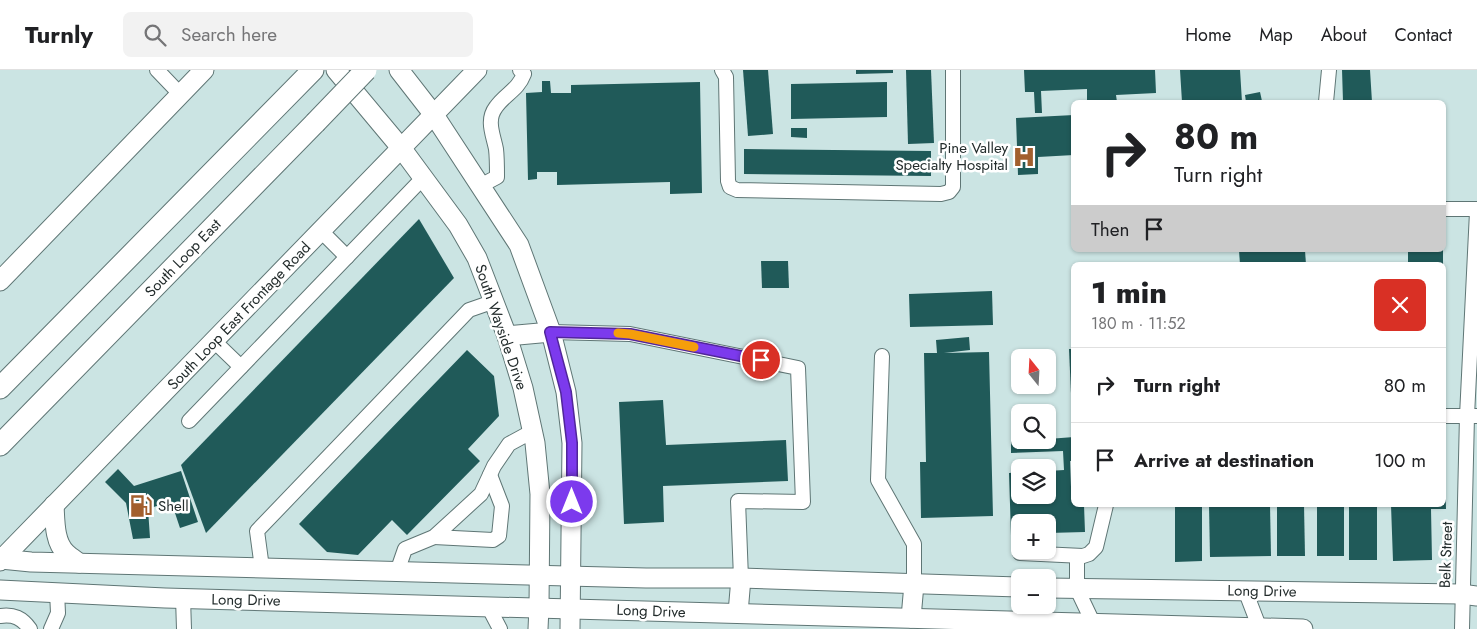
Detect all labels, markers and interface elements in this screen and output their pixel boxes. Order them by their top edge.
search box [123,12,473,57]
text: Turnly [25,17,93,52]
icon: search [141,21,169,49]
text: Search here [181,21,277,48]
text: Home [1185,22,1231,48]
text: Map [1259,22,1293,48]
text: About [1321,22,1366,48]
text: Contact [1394,22,1452,48]
text: 80 m [1174,112,1258,162]
icon: right [1091,120,1156,185]
place label: Pine Valley Specialty Hospital [895,137,1008,176]
hospital icon: Pine Valley Specialty Hospital [1011,144,1037,170]
text: Turn right [1174,158,1262,190]
street label: South Loop East [140,214,226,302]
icon: arrive [1140,215,1168,243]
text: Then [1091,216,1130,243]
street label: South Loop East Frontage Road [162,237,316,395]
street label: South Wayside Drive [469,261,533,393]
text: 1 min [1091,271,1167,314]
button: close [1374,279,1426,331]
text: 180 m · 11:52 [1091,312,1186,335]
pin [740,339,782,381]
icon: arrive [747,346,775,374]
north arrow [1011,349,1056,394]
map controls [1011,349,1056,614]
icon: right [1091,371,1119,399]
text: Turn right [1134,372,1220,399]
text: 80 m [1384,372,1426,399]
button: search [1011,404,1056,449]
icon: arrive [1091,446,1119,474]
text: Arrive at destination [1134,447,1314,474]
text: 100 m [1374,447,1426,474]
button: layers [1011,459,1056,504]
position arrow [545,475,597,527]
fuel station icon: Shell [128,493,154,519]
place label: Shell [158,495,189,517]
button: + [1011,514,1056,559]
street label: Belk Street [1434,521,1458,589]
button: − [1011,569,1056,614]
street label: Long Drive [1227,579,1297,603]
street label: Long Drive [211,588,281,612]
street label: Long Drive [616,599,686,623]

